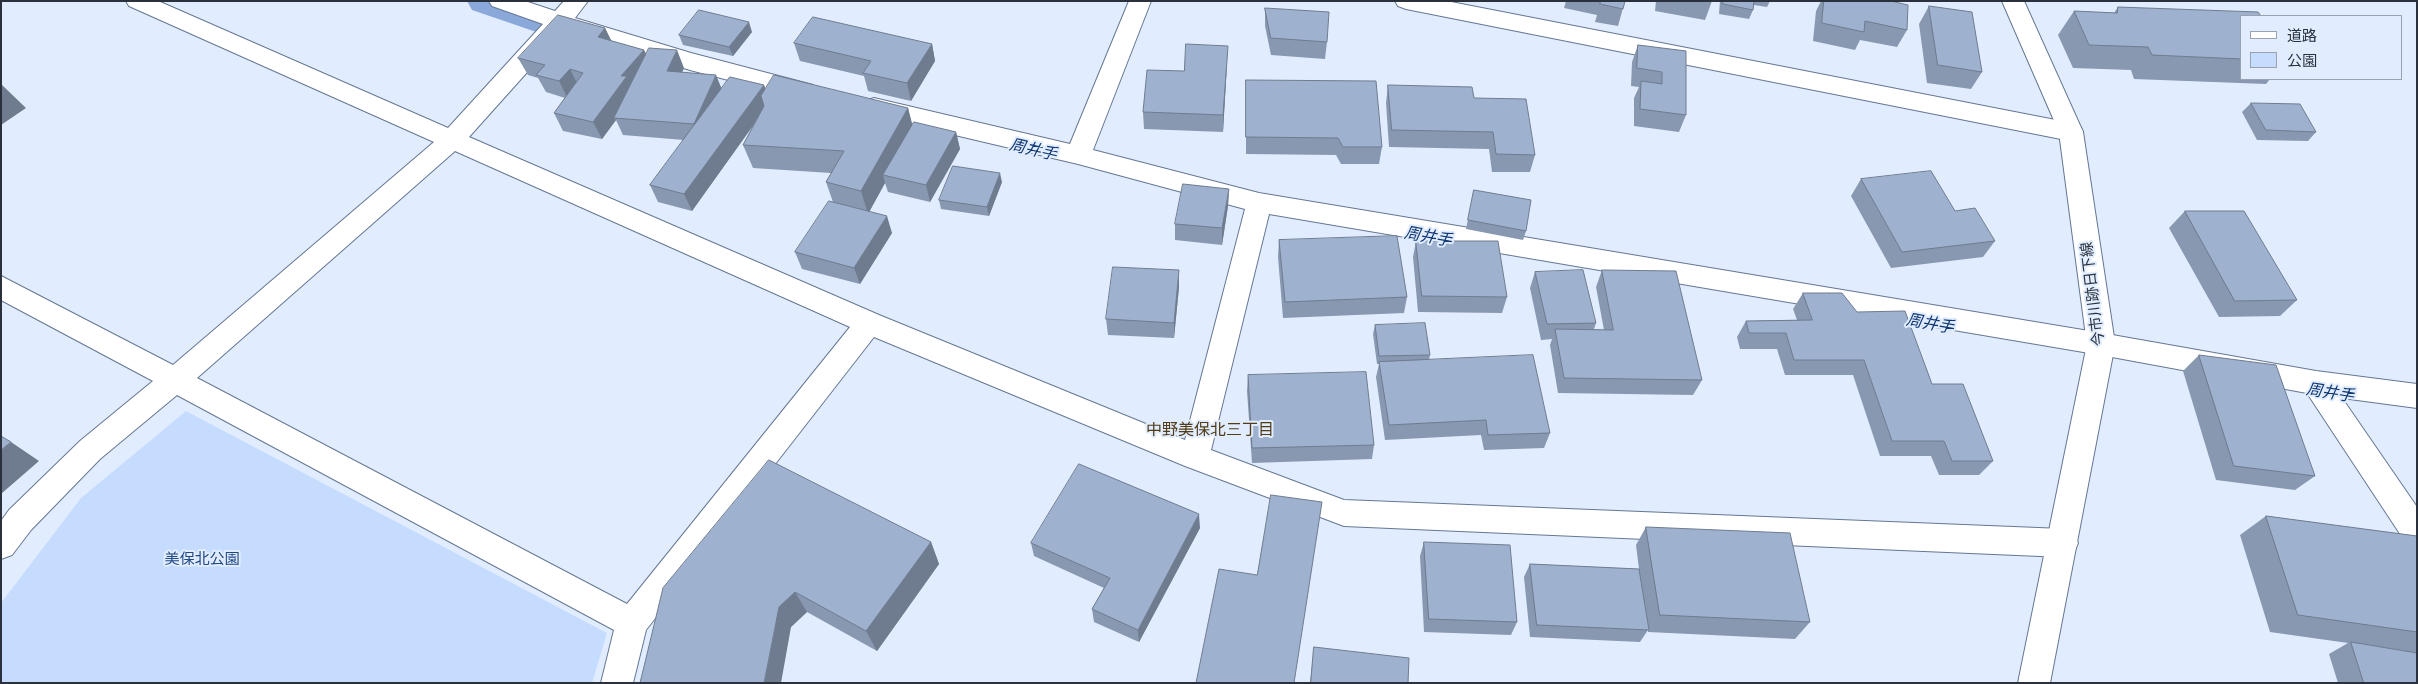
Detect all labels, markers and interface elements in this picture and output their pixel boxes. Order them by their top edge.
legend [2240,15,2403,80]
text: 道路 [2287,26,2317,45]
text: 公園 [2287,51,2317,70]
water label: 周井手 [1007,135,1059,165]
water label: 周井手 [1403,223,1453,251]
street label: 今市川跡日下線 [2078,241,2108,347]
water label: 周井手 [1905,310,1955,338]
water label: 周井手 [2305,380,2355,406]
district label: 中野美保北三丁目 [1146,420,1274,440]
park label: 美保北公園 [165,550,239,568]

